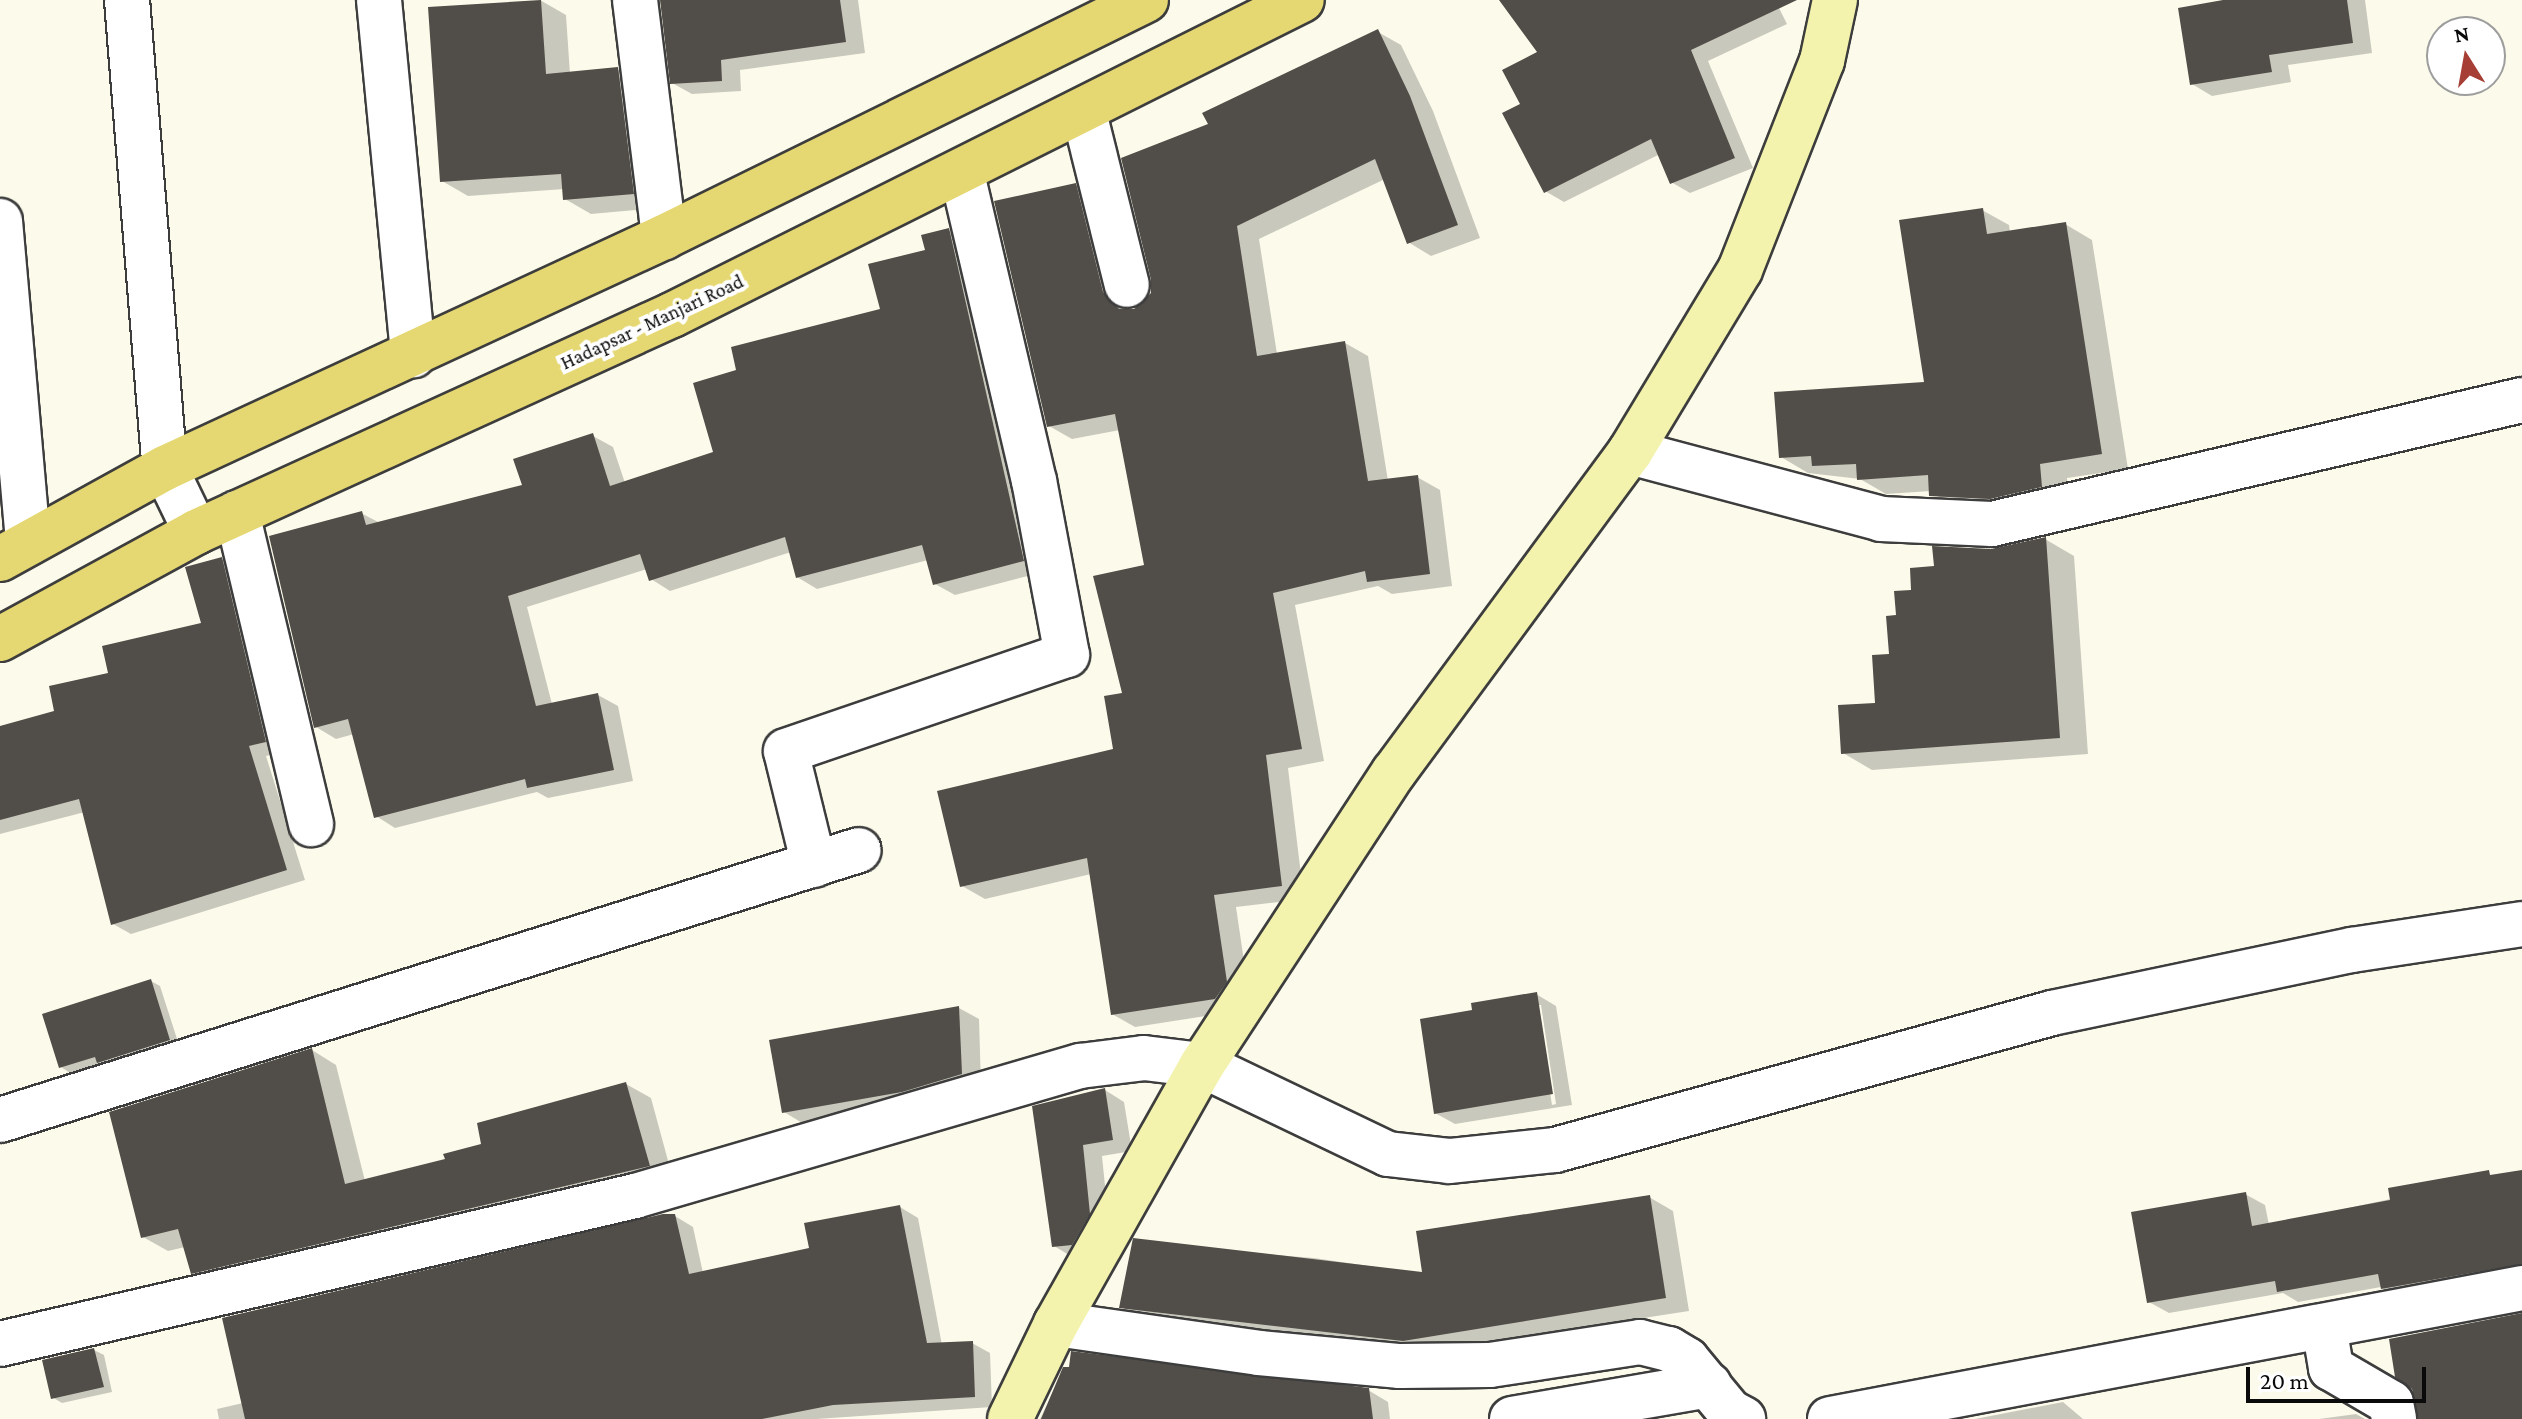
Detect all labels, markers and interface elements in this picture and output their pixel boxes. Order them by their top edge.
north arrow [2426,16,2506,96]
text: N [2452,20,2471,48]
street label: Hadapsar - Manjari Road [557,269,747,375]
scale bar [2250,1351,2430,1401]
text: 20 m [2260,1367,2309,1394]

